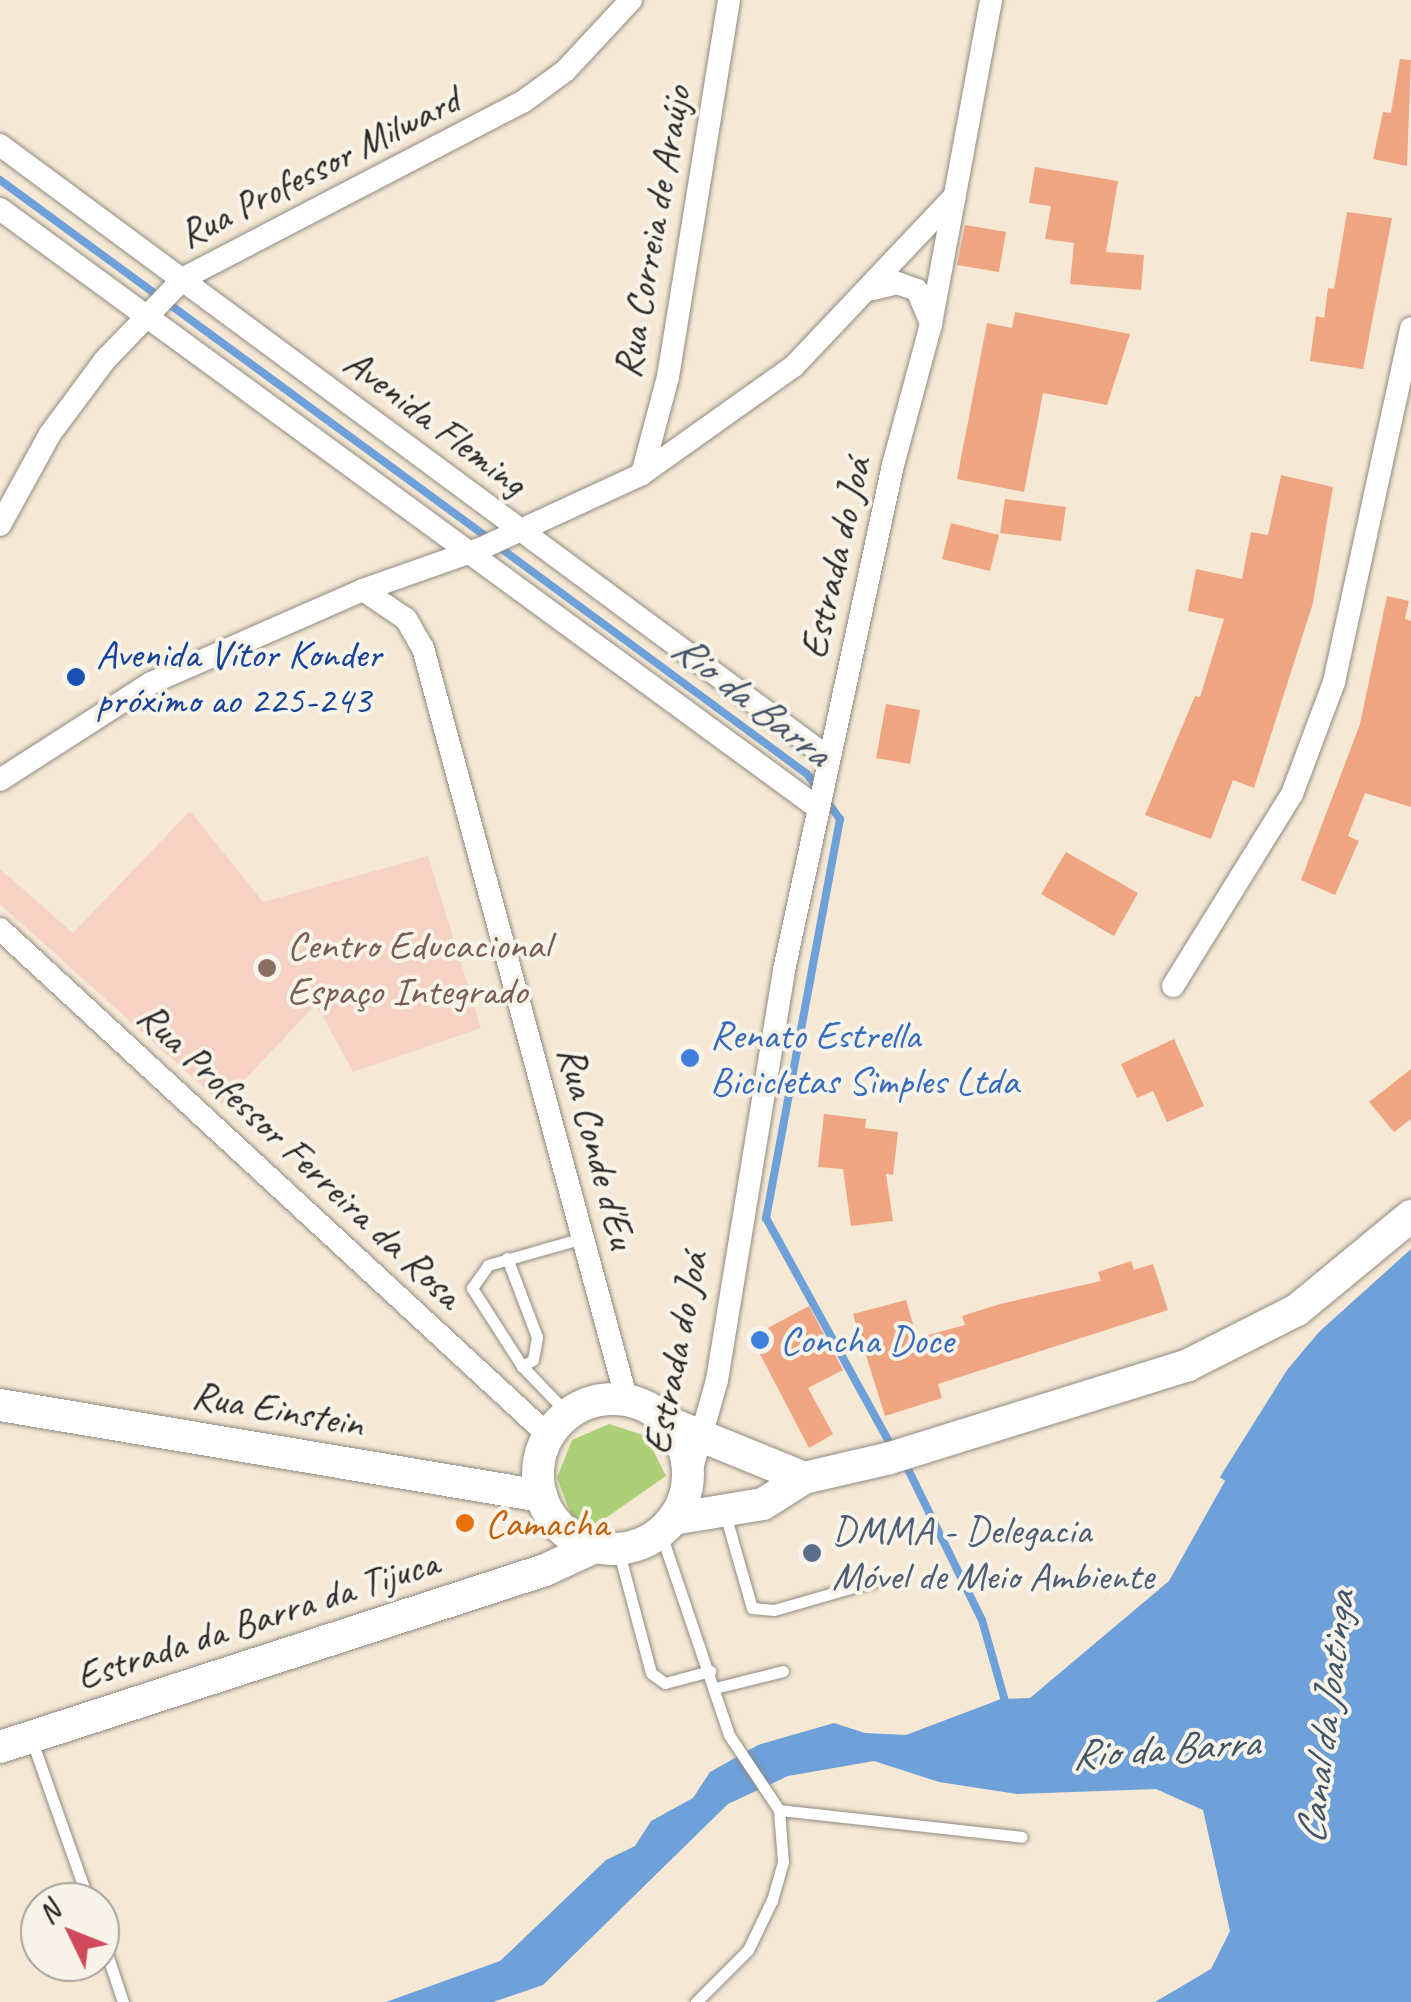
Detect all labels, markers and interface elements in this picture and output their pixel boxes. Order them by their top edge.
street label: Rua Professor Milward [171,76,467,258]
street label: Rua Correia de Araújo [603,82,701,382]
street label: Avenida Fleming [335,338,537,506]
street label: Estrada do Joá [789,453,881,663]
water label: Rio da Barra [662,622,840,778]
place label: Avenida Vítor Konder próximo ao 225-243 [96,630,381,724]
marker: Avenida Vítor Konder próximo ao 225-243 [65,666,87,688]
place label: Centro Educacional Espaço Integrado [287,921,547,1015]
marker: Centro Educacional Espaço Integrado [256,957,278,979]
street label: Rua Professor Ferreira da Rosa [127,992,473,1318]
place label: Renato Estrella Bicicletas Simples Ltda [710,1011,1020,1105]
street label: Rua Conde d'Eu [547,1041,647,1253]
marker: Renato Estrella Bicicletas Simples Ltda [679,1047,701,1069]
street label: Estrada do Joá [632,1248,718,1458]
place label: Concha Doce [780,1316,954,1364]
marker: Concha Doce [749,1329,771,1351]
street label: Rua Einstein [189,1370,367,1448]
place label: Camacha [485,1499,608,1547]
place label: DMMA - Delegacia Móvel de Meio Ambiente [832,1506,1154,1600]
marker: Camacha [454,1512,476,1534]
street label: Estrada da Barra da Tijuca [69,1538,445,1700]
marker: DMMA - Delegacia Móvel de Meio Ambiente [801,1542,823,1564]
water label: Canal da Joatinga [1285,1589,1367,1847]
water label: Rio da Barra [1070,1717,1260,1781]
north arrow [20,1882,120,1982]
text: N [30,1894,68,1931]

